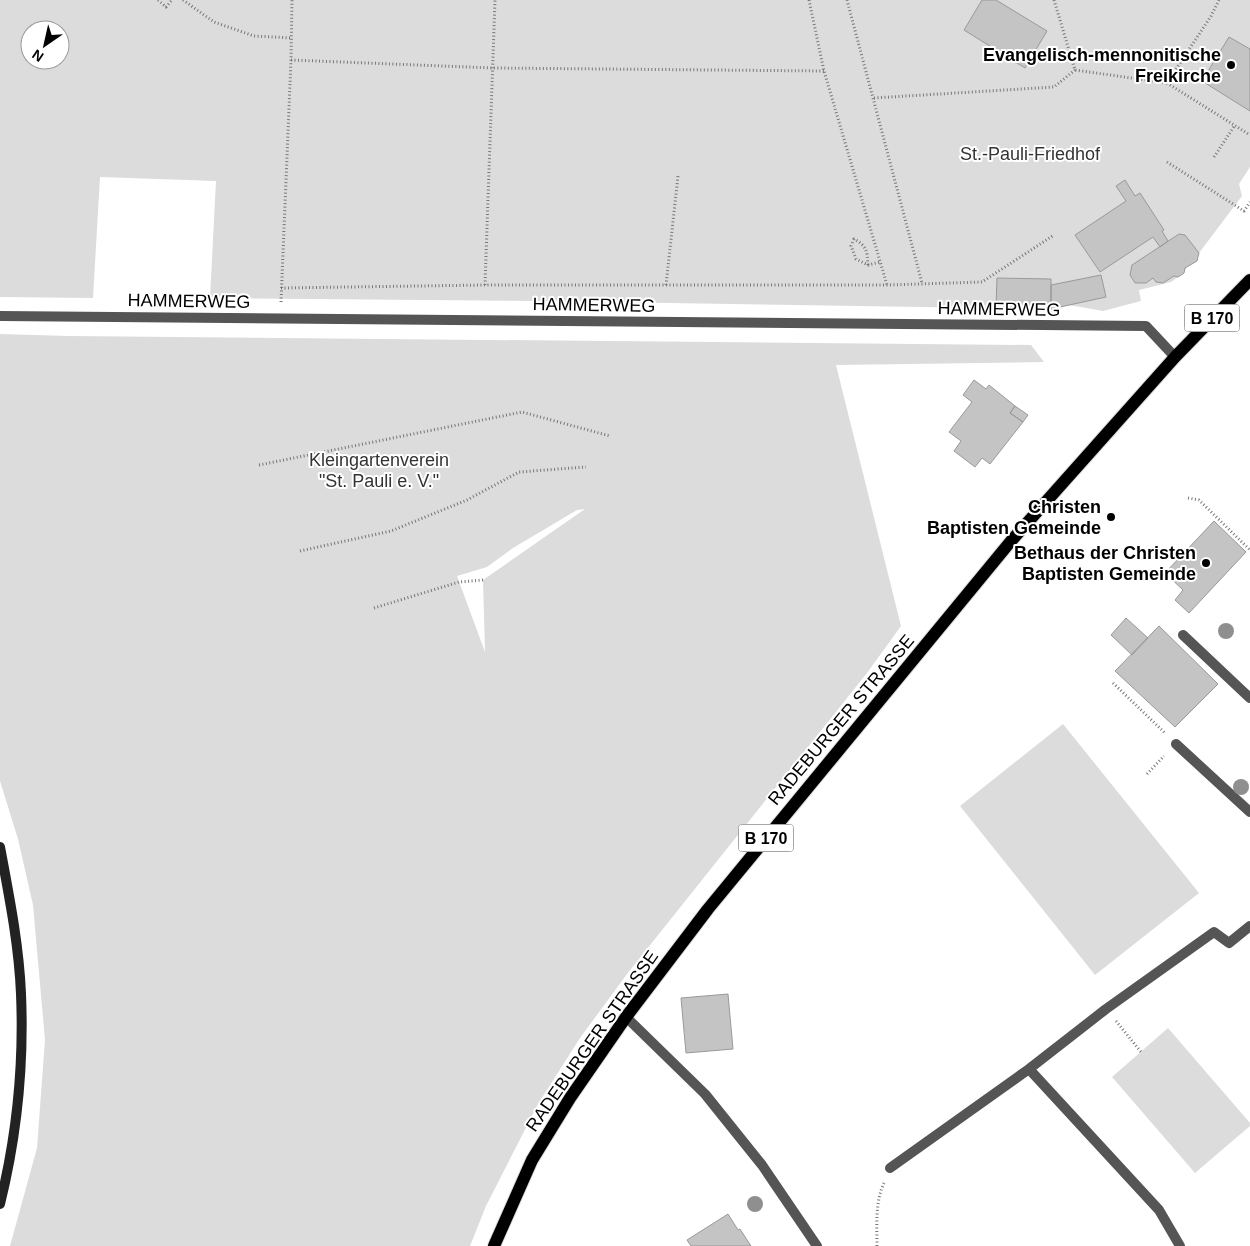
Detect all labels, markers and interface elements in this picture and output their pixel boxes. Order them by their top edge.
north arrow [20,20,70,70]
place label: Evangelisch-mennonitische Freikirche [983,45,1221,86]
text: N [29,46,46,65]
marker: Evangelisch-mennonitische Freikirche [1225,59,1237,71]
park label: St.-Pauli-Friedhof [960,144,1101,164]
street label: HAMMERWEG [127,290,251,312]
street label: HAMMERWEG [532,294,656,316]
street label: HAMMERWEG [937,298,1061,320]
road number: B 170 [1184,304,1240,332]
park label: Kleingartenverein "St. Pauli e. V." [309,450,449,491]
place label: Christen Baptisten Gemeinde [927,497,1101,538]
marker: Christen Baptisten Gemeinde [1105,511,1117,523]
place label: Bethaus der Christen Baptisten Gemeinde [1014,543,1196,584]
marker: Bethaus der Christen Baptisten Gemeinde [1200,557,1212,569]
street label: RADEBURGER STRASSE [764,631,918,809]
road number: B 170 [738,824,794,851]
street label: RADEBURGER STRASSE [522,947,662,1135]

